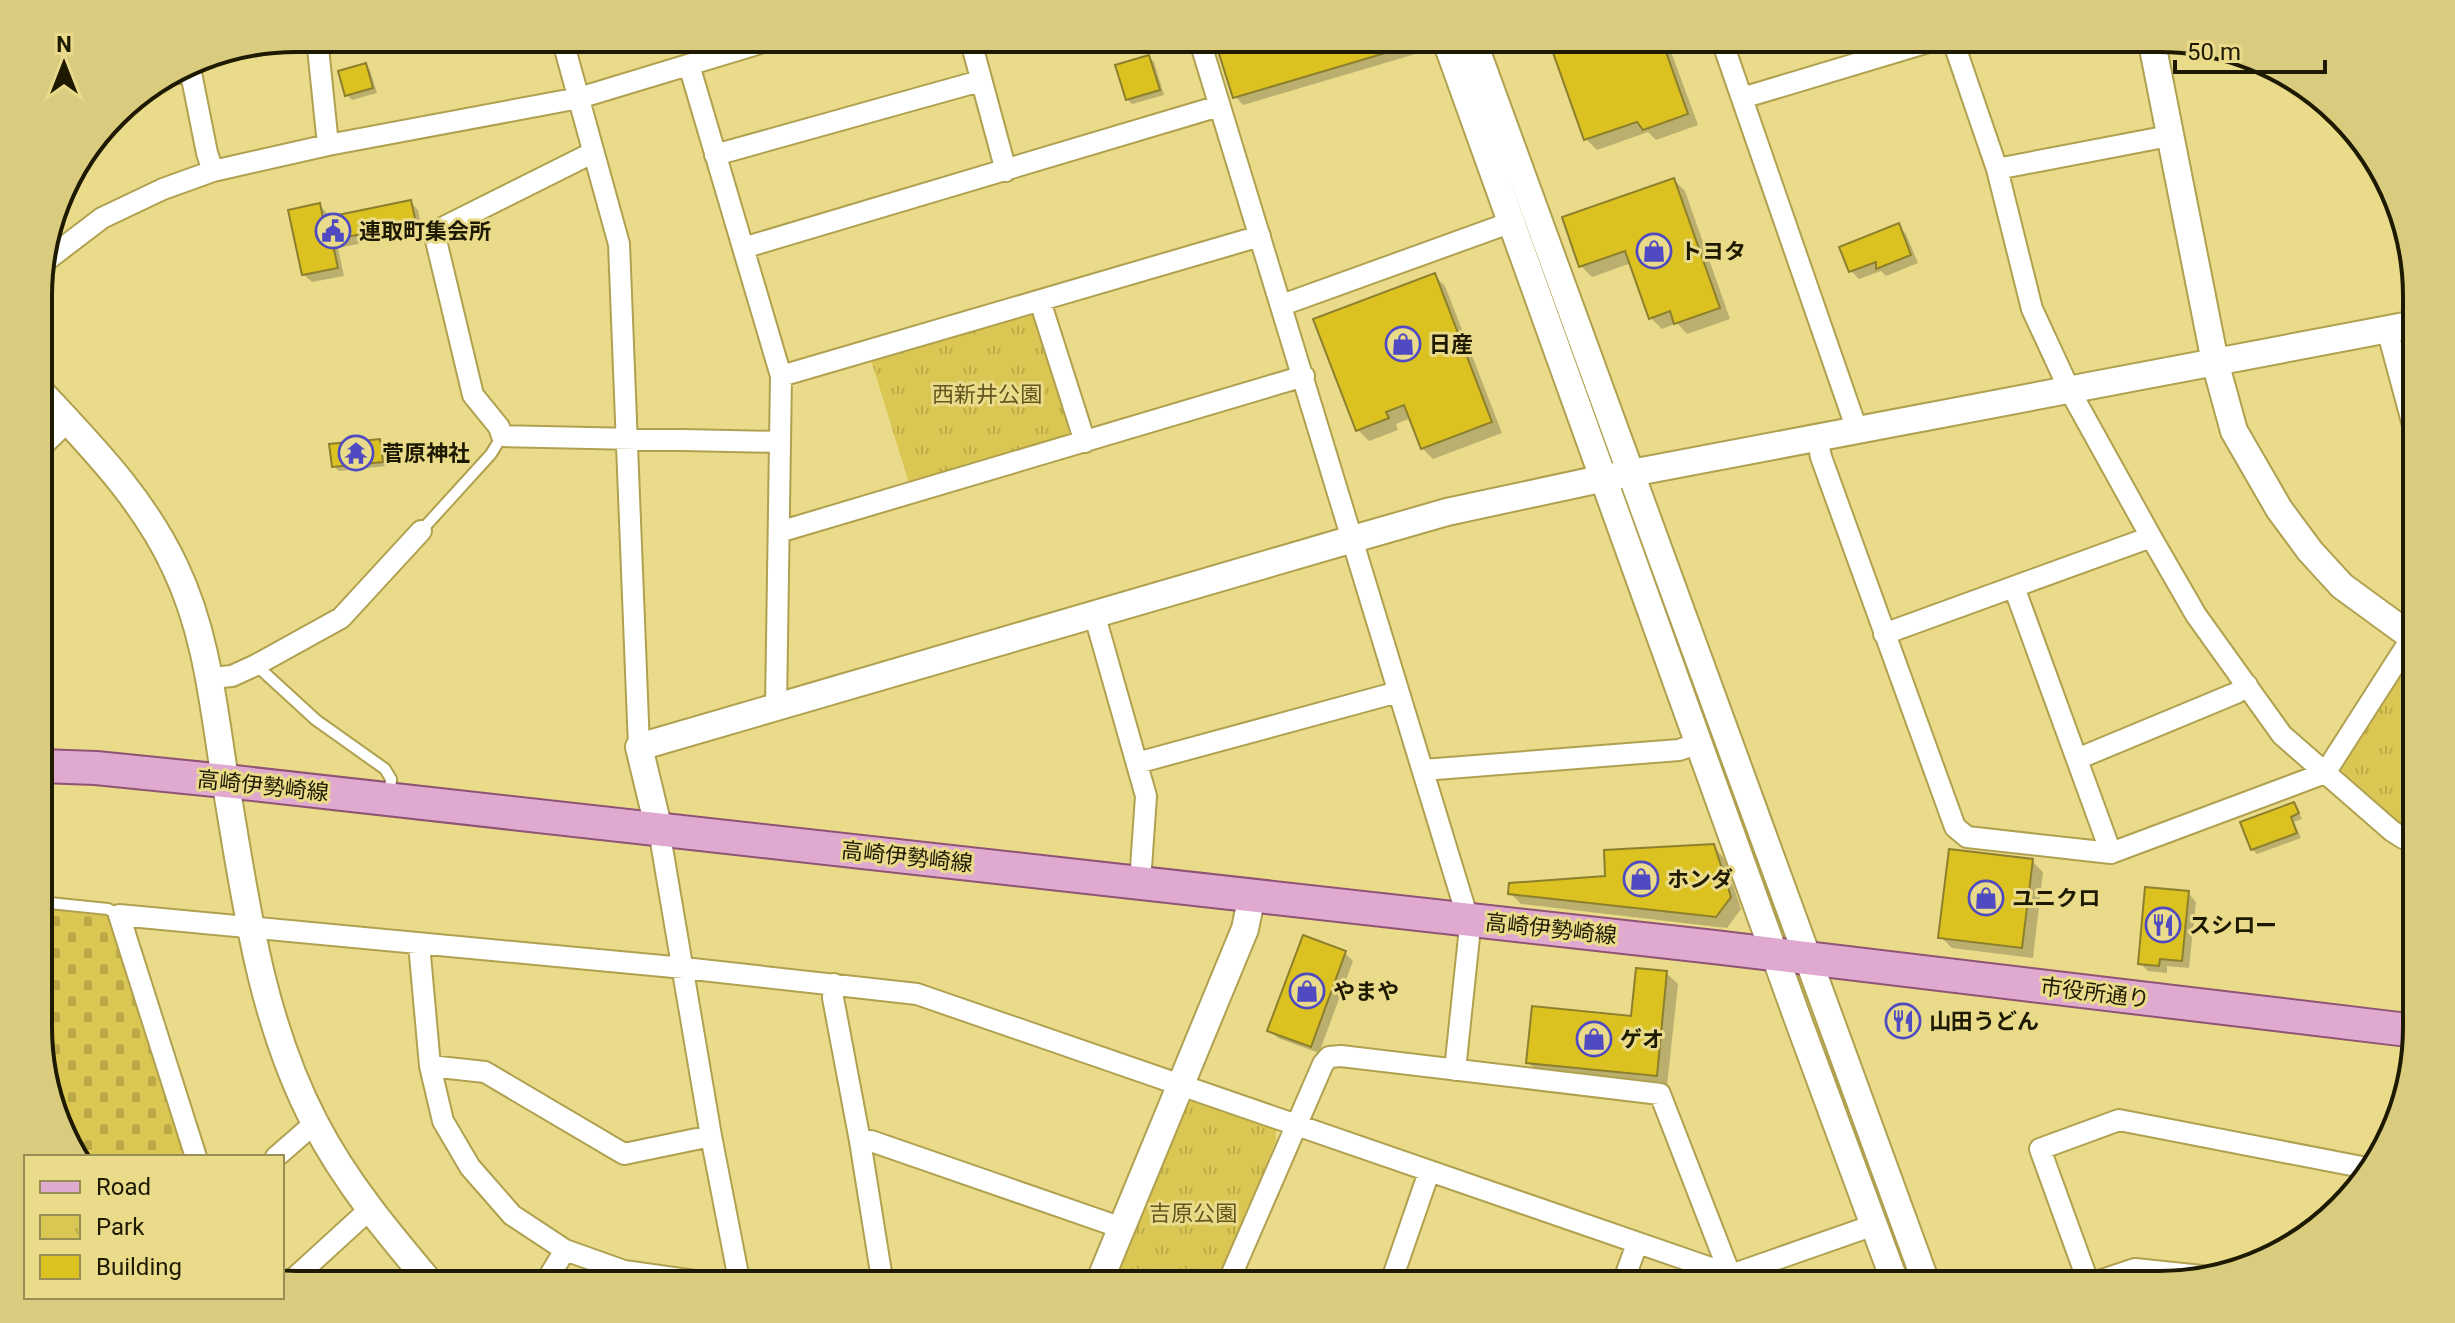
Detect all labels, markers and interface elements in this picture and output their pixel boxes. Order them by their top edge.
north arrow [24,24,104,104]
scale bar [2175,24,2325,74]
text: N [56,32,72,57]
text: 50 m [2187,38,2241,66]
public building icon: 連取町集会所 [314,212,352,250]
place label: 連取町集会所 [359,219,491,244]
shop icon: トヨタ [1635,232,1673,270]
place label: トヨタ [1680,239,1746,264]
shop icon: 日産 [1384,325,1422,363]
place label: 日産 [1429,332,1473,357]
park label: 西新井公園 [932,382,1042,407]
temple icon: 菅原神社 [337,434,375,472]
place label: 菅原神社 [382,441,470,466]
street label: 高崎伊勢崎線 [196,767,330,805]
street label: 高崎伊勢崎線 [840,838,974,876]
shop icon: ホンダ [1622,860,1660,898]
place label: ホンダ [1667,867,1733,892]
shop icon: ユニクロ [1967,879,2005,917]
place label: ユニクロ [2012,886,2100,911]
restaurant icon: スシロー [2144,906,2182,944]
street label: 高崎伊勢崎線 [1484,910,1618,948]
place label: スシロー [2189,913,2277,938]
shop icon: やまや [1288,972,1326,1010]
street label: 市役所通り [2039,974,2151,1012]
place label: やまや [1333,979,1399,1004]
restaurant icon: 山田うどん [1884,1002,1922,1040]
place label: 山田うどん [1929,1009,2039,1034]
shop icon: ゲオ [1575,1020,1613,1058]
place label: ゲオ [1620,1027,1664,1052]
legend [24,1155,284,1299]
text: Road [96,1173,151,1201]
park label: 吉原公園 [1149,1201,1237,1226]
text: Park [96,1213,145,1241]
text: Building [96,1253,182,1281]

